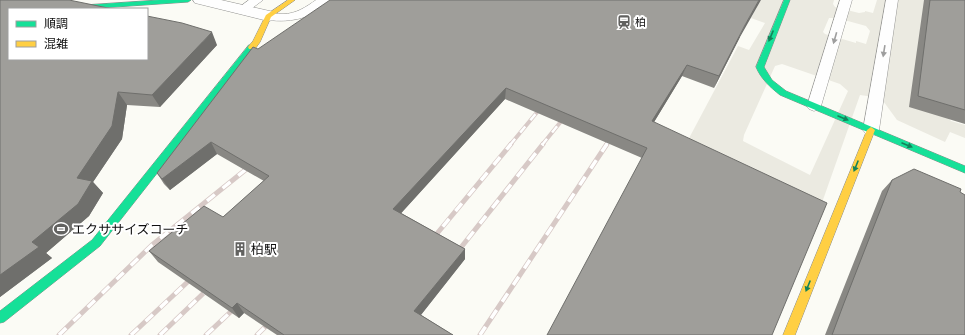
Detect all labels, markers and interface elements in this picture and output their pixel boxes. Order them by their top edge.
legend [8,8,148,60]
station icon: 柏 [616,14,632,30]
place label: 柏 [635,16,646,29]
text: 順調 [44,17,68,31]
one-way arrow [768,30,774,42]
one-way arrow [832,32,838,44]
text: 混雑 [44,37,68,51]
one-way arrow [881,45,887,57]
one-way arrow [837,115,849,121]
one-way arrow [901,142,912,148]
one-way arrow [853,160,859,172]
sports icon: エクササイズコーチ [53,221,69,237]
place label: エクササイズコーチ [72,222,189,237]
building icon: 柏駅 [232,241,248,257]
place label: 柏駅 [251,242,277,257]
one-way arrow [805,281,811,292]

